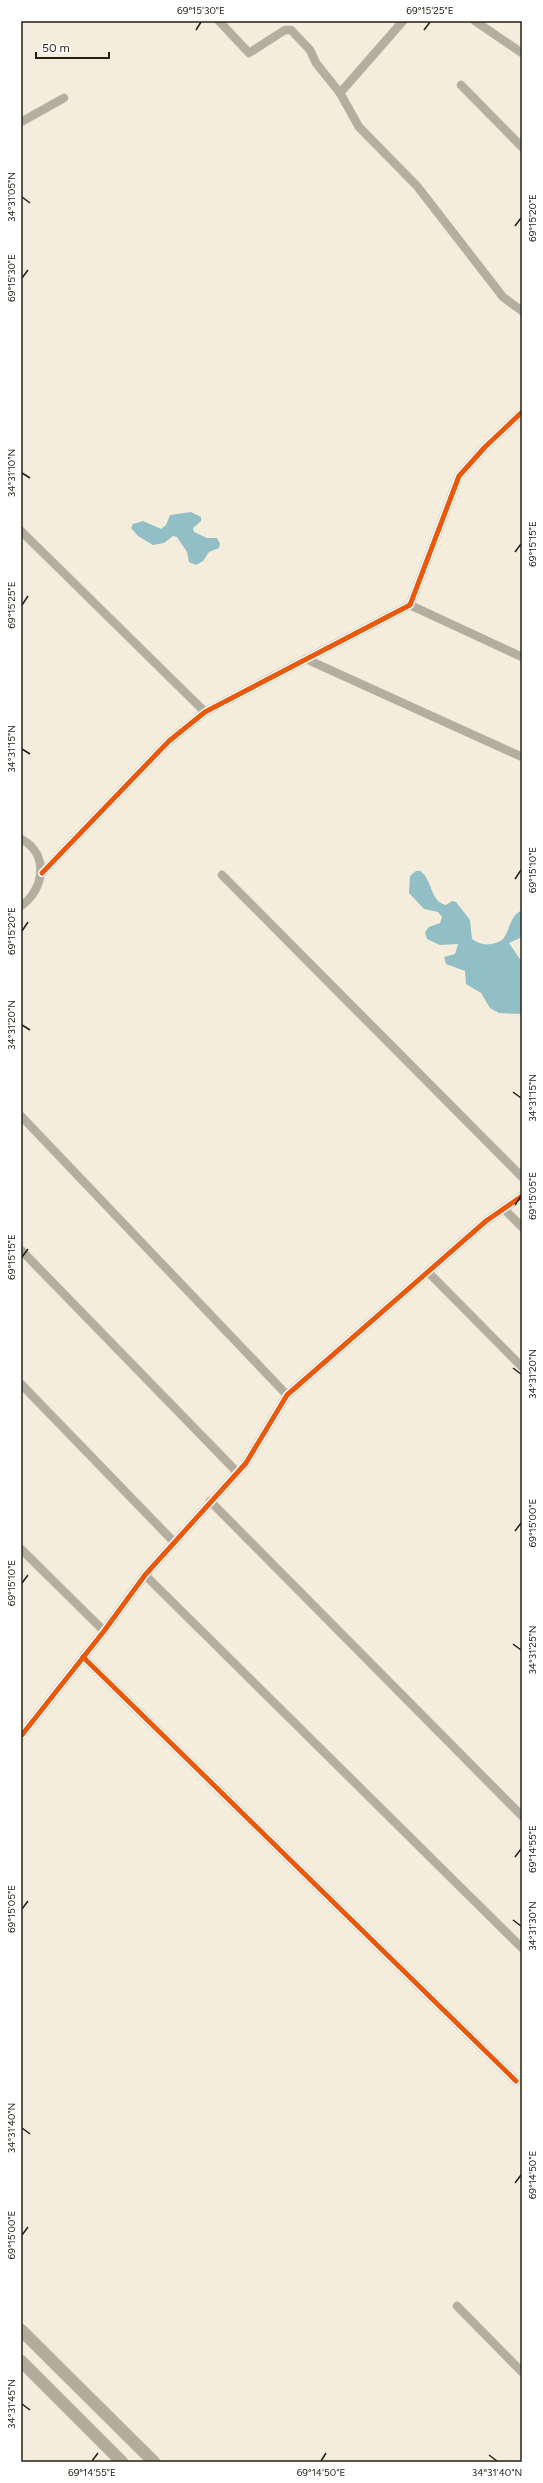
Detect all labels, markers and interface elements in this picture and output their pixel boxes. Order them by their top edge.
text: 69°15'30"E [177,4,225,17]
text: 69°15'25"E [406,4,454,17]
scale bar [36,34,109,60]
text: 50 m [42,41,70,55]
text: 34°31'05"N [5,172,18,222]
text: 69°15'20"E [526,194,539,242]
text: 69°15'30"E [5,254,18,302]
text: 34°31'10"N [5,449,18,497]
text: 69°15'15"E [526,521,539,567]
text: 69°15'25"E [5,581,18,629]
text: 34°31'15"N [5,725,18,773]
text: 69°15'10"E [526,847,539,893]
text: 69°15'20"E [5,907,18,955]
text: 34°31'20"N [5,1000,18,1050]
text: 34°31'15"N [526,1074,539,1122]
text: 69°15'05"E [526,1172,539,1220]
text: 69°15'15"E [5,1234,18,1280]
text: 34°31'20"N [526,1349,539,1399]
text: 69°15'00"E [526,1499,539,1547]
text: 69°15'10"E [5,1560,18,1606]
text: 34°31'25"N [526,1625,539,1675]
text: 69°14'55"E [526,1825,539,1873]
text: 69°15'05"E [5,1885,18,1933]
text: 34°31'30"N [526,1901,539,1951]
text: 34°31'40"N [5,2103,18,2153]
text: 69°14'50"E [526,2151,539,2199]
text: 69°15'00"E [5,2211,18,2259]
text: 34°31'45"N [5,2379,18,2429]
text: 69°14'55"E [68,2466,116,2479]
text: 69°14'50"E [297,2466,345,2479]
text: 34°31'40"N [472,2466,522,2479]

